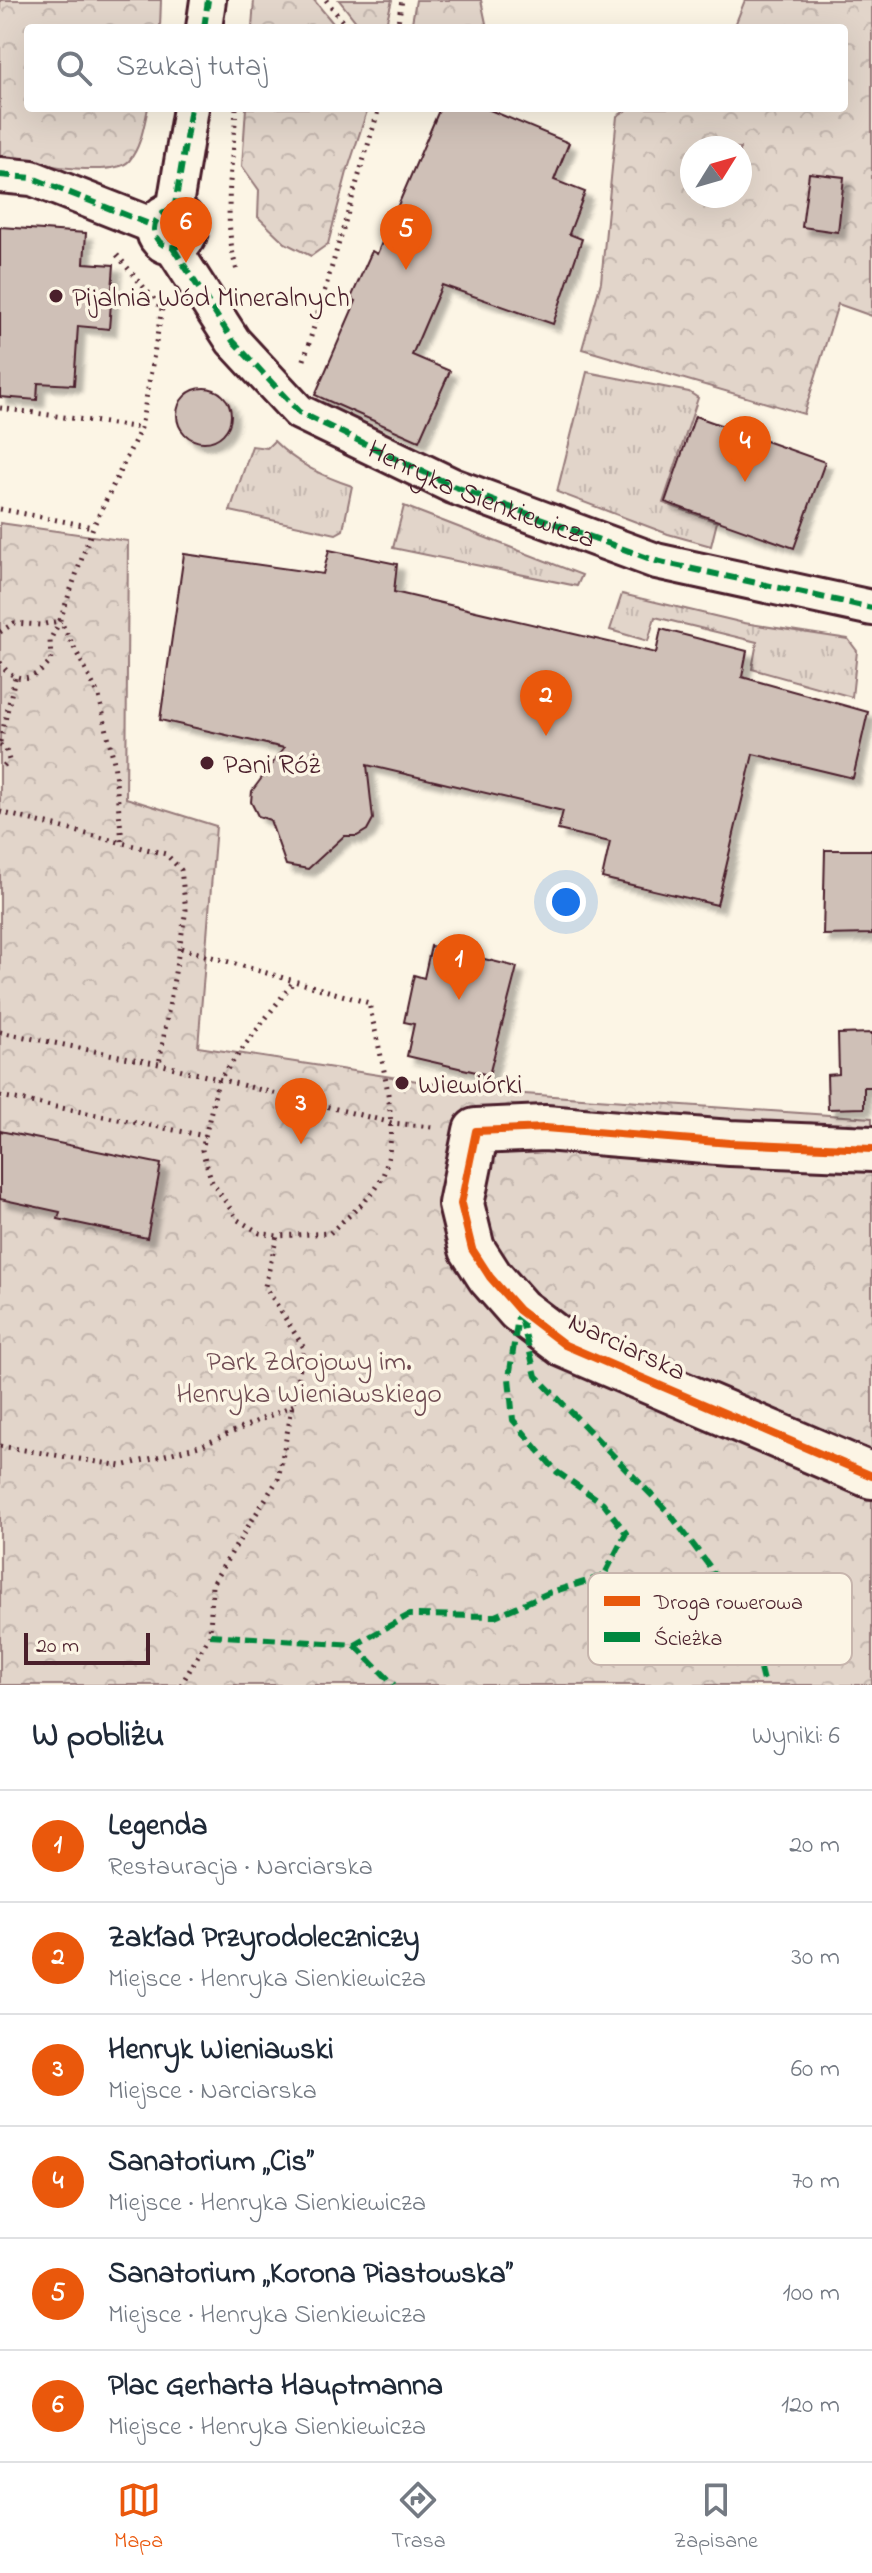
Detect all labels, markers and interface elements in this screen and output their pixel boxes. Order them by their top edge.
search box [24,24,848,112]
icon: search [52,46,96,90]
text: Szukaj tutaj [116,46,267,90]
north arrow [680,136,752,208]
pin: 6 [160,197,212,263]
pin: 5 [380,204,432,270]
place label: Pijalnia Wód Mineralnych [72,279,350,320]
marker: Pijalnia Wód Mineralnych [47,287,65,305]
pin: 4 [719,416,771,482]
street label: Henryka Sienkiewicza [360,431,601,561]
pin: 2 [520,670,572,736]
place label: Pani Róż [223,746,321,787]
marker: Pani Róż [198,754,216,772]
your location [546,882,586,922]
pin: 1 [433,934,485,1000]
place label: Wiewiórki [418,1066,523,1107]
marker: Wiewiórki [393,1074,411,1092]
pin: 3 [275,1078,327,1144]
street label: Narciarska [561,1303,692,1393]
park label: Park Zdrojowy im. Henryka Wieniawskiego [176,1343,442,1416]
legend [588,1573,852,1665]
text: Droga rowerowa [653,1588,803,1621]
text: Ścieżka [654,1624,722,1656]
scale bar [24,1629,150,1665]
text: 20 m [36,1631,79,1663]
text: W pobliżu [32,1712,164,1762]
text: Wyniki: 6 [752,1718,840,1756]
text: Legenda [108,1805,207,1849]
text: 1 [54,1827,62,1865]
text: 20 m [789,1827,840,1865]
text: Restauracja · Narciarska [108,1849,373,1887]
text: Zakład Przyrodoleczniczy [108,1917,419,1961]
text: 2 [52,1939,64,1977]
text: 30 m [791,1939,840,1977]
text: Miejsce · Henryka Sienkiewicza [108,1961,426,1999]
text: Henryk Wieniawski [108,2029,334,2073]
text: 3 [53,2051,63,2089]
text: 60 m [791,2051,840,2089]
text: Miejsce · Narciarska [108,2073,317,2111]
text: Sanatorium „Cis” [108,2141,314,2185]
text: 4 [53,2163,63,2201]
text: 70 m [791,2163,840,2201]
text: Miejsce · Henryka Sienkiewicza [108,2185,426,2223]
text: Sanatorium „Korona Piastowska” [108,2253,513,2297]
text: 5 [51,2275,65,2313]
text: 100 m [783,2275,840,2313]
text: Miejsce · Henryka Sienkiewicza [108,2297,426,2335]
text: Plac Gerharta Hauptmanna [108,2365,443,2409]
text: 6 [52,2387,64,2425]
text: 120 m [781,2387,840,2425]
text: Miejsce · Henryka Sienkiewicza [108,2409,426,2447]
tab: Mapa [114,2478,163,2558]
tab: Trasa [391,2478,446,2558]
tab: Zapisane [674,2478,758,2558]

